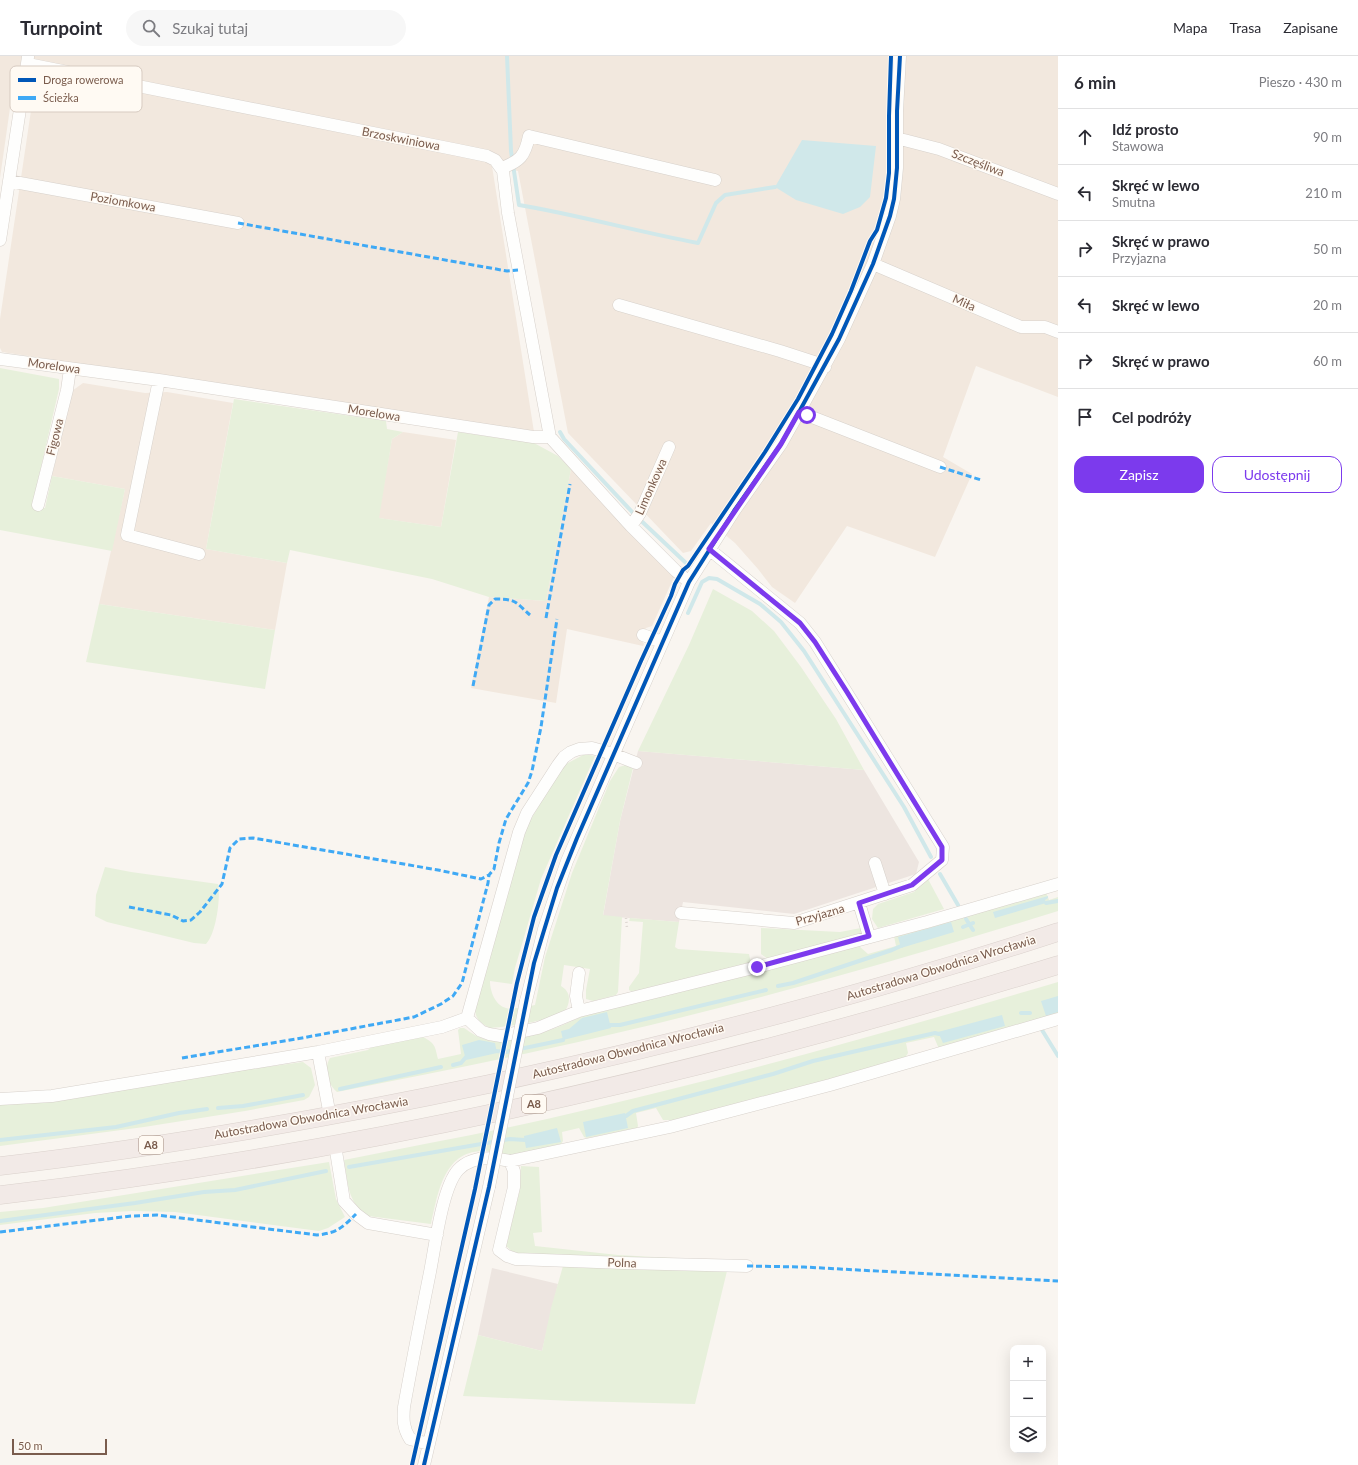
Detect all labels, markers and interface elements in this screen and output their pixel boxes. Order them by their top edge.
search box [126,10,406,46]
text: Turnpoint [20,16,102,39]
icon: search [140,17,162,39]
text: Szukaj tutaj [172,19,248,37]
text: Mapa [1173,19,1208,36]
text: Trasa [1230,19,1261,36]
text: Zapisane [1283,19,1338,36]
legend [10,66,142,112]
text: 6 min [1074,72,1116,93]
text: Droga rowerowa [43,73,124,86]
text: Pieszo · 430 m [1259,74,1342,90]
text: Ścieżka [43,91,79,104]
text: Idź prosto [1112,120,1179,138]
street label: Brzoskwiniowa [361,124,441,153]
icon: ahead [1074,126,1096,148]
text: 90 m [1313,129,1342,145]
text: Stawowa [1112,138,1164,154]
street label: Szczęśliwa [950,146,1007,179]
text: Skręć w lewo [1112,176,1200,194]
icon: left [1074,182,1096,204]
text: 210 m [1305,185,1342,201]
street label: Poziomkowa [89,188,157,215]
text: Smutna [1112,194,1155,210]
text: Skręć w prawo [1112,232,1210,250]
icon: right [1074,238,1096,260]
text: 50 m [1313,241,1342,257]
text: Przyjazna [1112,250,1166,266]
street label: Miła [950,291,978,314]
icon: left [1074,294,1096,316]
text: Skręć w lewo [1112,296,1200,314]
text: 20 m [1313,297,1342,313]
icon: right [1074,350,1096,372]
text: Skręć w prawo [1112,352,1210,370]
text: 60 m [1313,353,1342,369]
street label: Morelowa [27,354,81,377]
street label: Morelowa [347,401,401,424]
route start [798,406,816,424]
icon: arrive [1074,406,1096,428]
text: Cel podróży [1112,408,1191,426]
street label: Figowa [43,417,66,457]
street label: Limonkowa [631,456,670,517]
button: Zapisz [1074,456,1204,493]
button: Udostępnij [1212,456,1342,493]
street label: Przyjazna [794,900,846,929]
street label: Autostradowa Obwodnica Wrocławia [844,932,1037,1003]
route end [748,958,766,976]
street label: Autostradowa Obwodnica Wrocławia [531,1019,725,1082]
street label: Autostradowa Obwodnica Wrocławia [213,1093,409,1142]
road number: A8 [522,1095,546,1113]
road number: A8 [139,1136,163,1154]
street label: Polna [607,1254,637,1271]
map controls [1010,1345,1046,1453]
button: + [1010,1345,1046,1381]
button: − [1010,1381,1046,1417]
button: layers [1010,1417,1046,1453]
scale bar [12,1437,107,1456]
text: 50 m [18,1439,43,1452]

